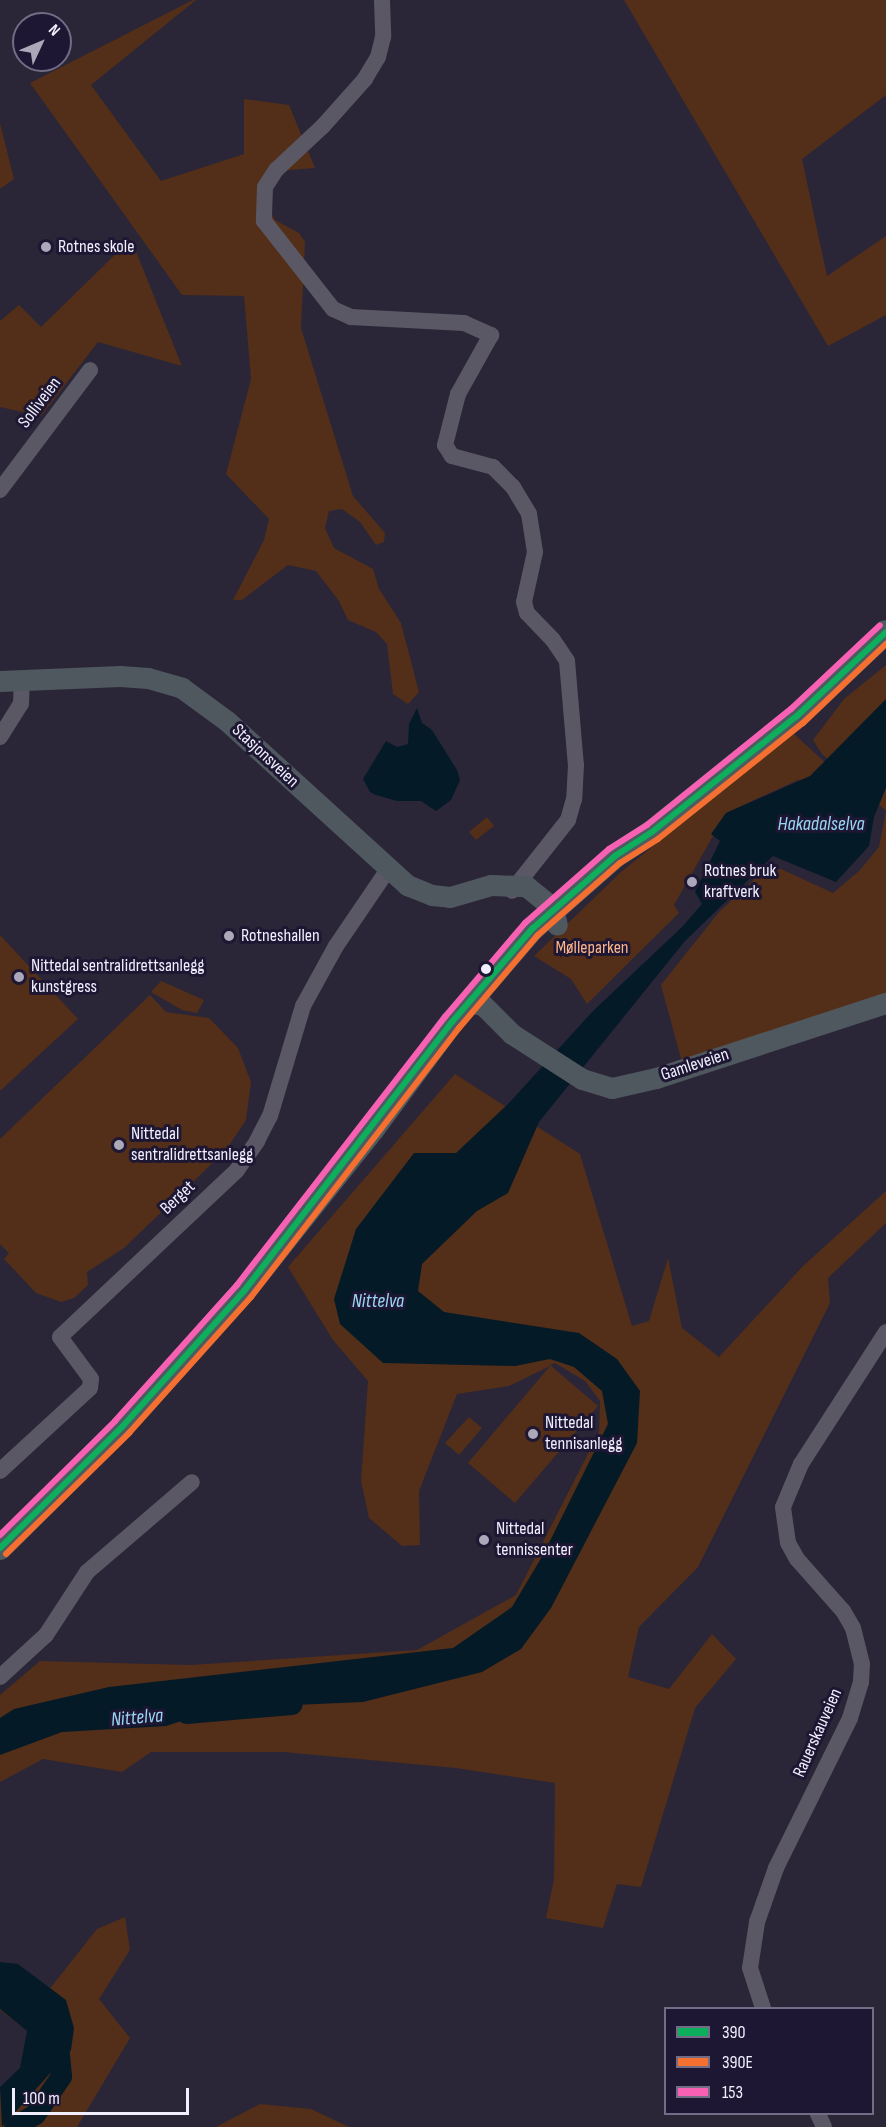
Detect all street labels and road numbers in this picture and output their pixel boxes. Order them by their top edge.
street label: Solliveien [14,373,66,433]
street label: Stasjonsveien [227,720,303,792]
street label: Gamleveien [658,1044,732,1086]
street label: Berget [156,1177,200,1219]
street label: Rauerskauveien [789,1685,847,1781]

